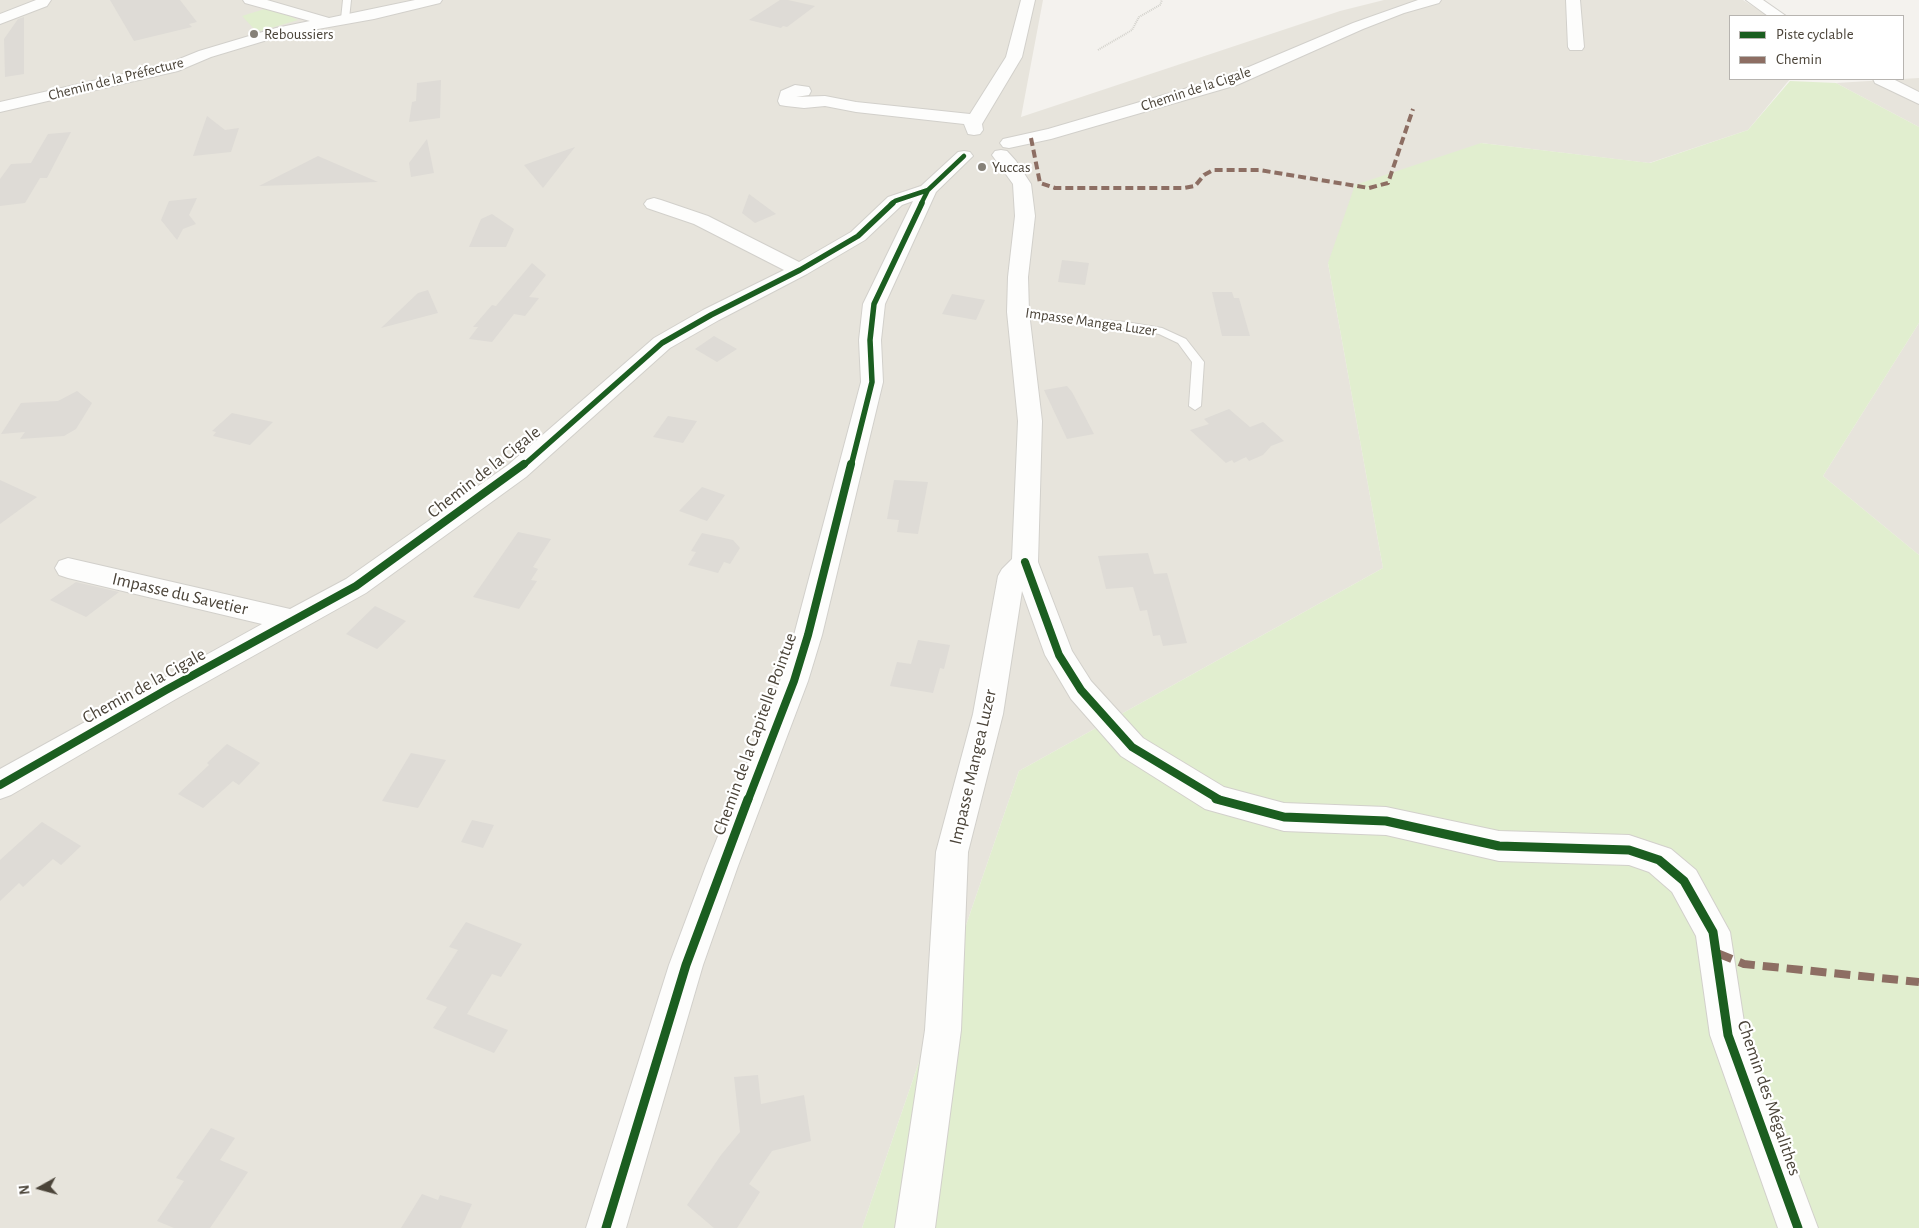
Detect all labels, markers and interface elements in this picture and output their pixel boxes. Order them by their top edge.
legend [1729,15,1904,80]
place label: Reboussiers [264,25,333,43]
text: Piste cyclable [1776,27,1854,42]
marker: Reboussiers [248,28,260,40]
text: Chemin [1776,52,1822,67]
street label: Chemin de la Préfecture [46,53,186,105]
street label: Chemin de la Cigale [1139,63,1253,115]
place label: Yuccas [992,158,1030,176]
marker: Yuccas [976,161,988,173]
street label: Impasse Mangea Luzer [1024,304,1158,340]
street label: Chemin de la Cigale [423,421,545,523]
street label: Impasse du Savetier [110,568,250,620]
street label: Chemin de la Capitelle Pointue [708,630,802,838]
street label: Chemin de la Cigale [79,643,209,729]
street label: Impasse Mangea Luzer [945,687,1001,847]
street label: Chemin des Mégalithes [1732,1017,1806,1179]
north arrow [15,1163,65,1213]
text: N [18,1184,33,1196]

